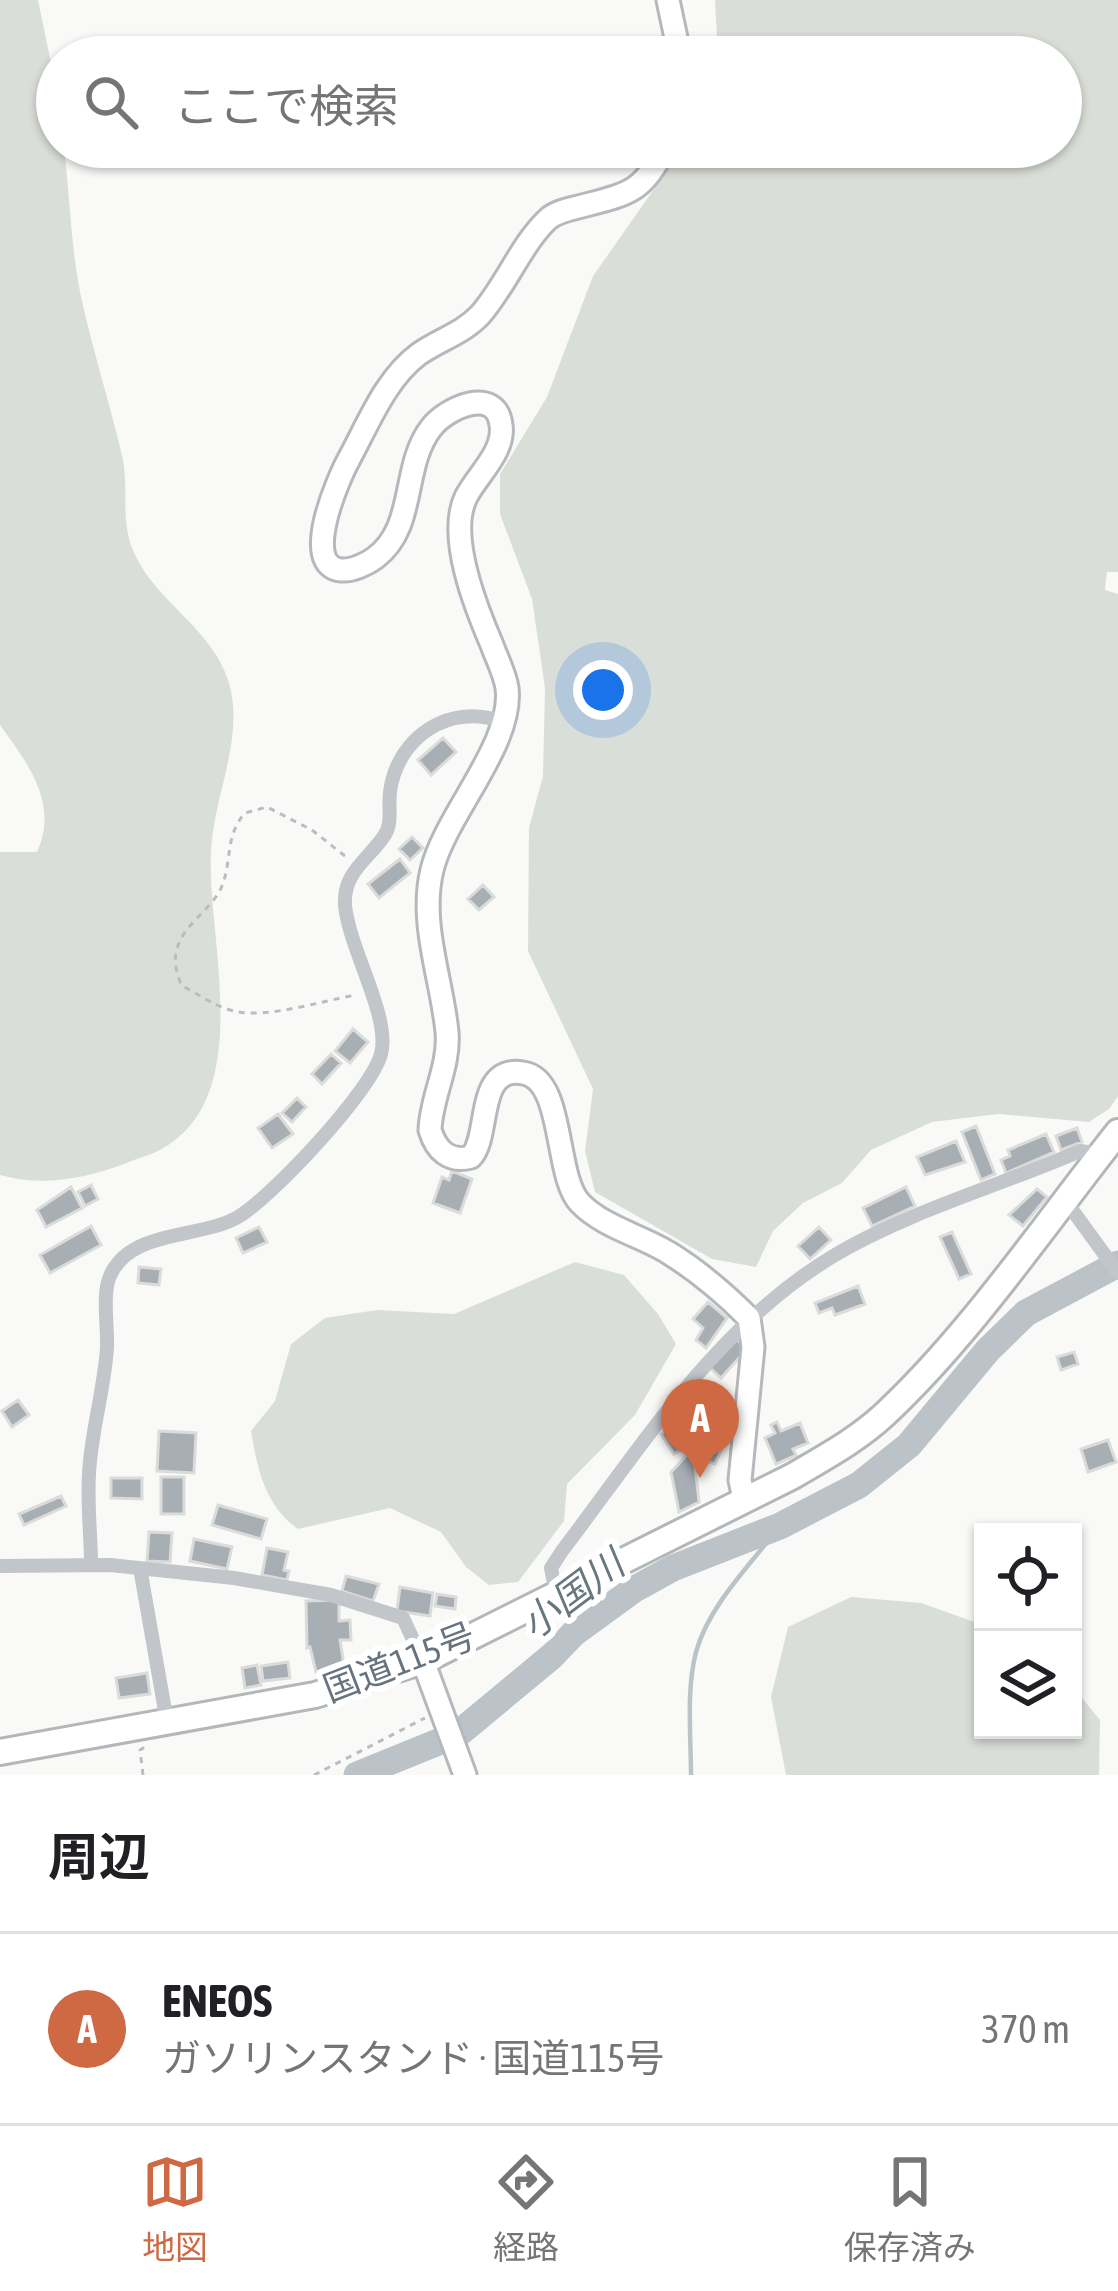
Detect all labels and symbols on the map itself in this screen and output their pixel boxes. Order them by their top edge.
your location [573,660,633,720]
pin: A [661,1379,739,1478]
water label: 小国川 [512,1539,635,1647]
street label: 国道115号 [317,1614,481,1710]

